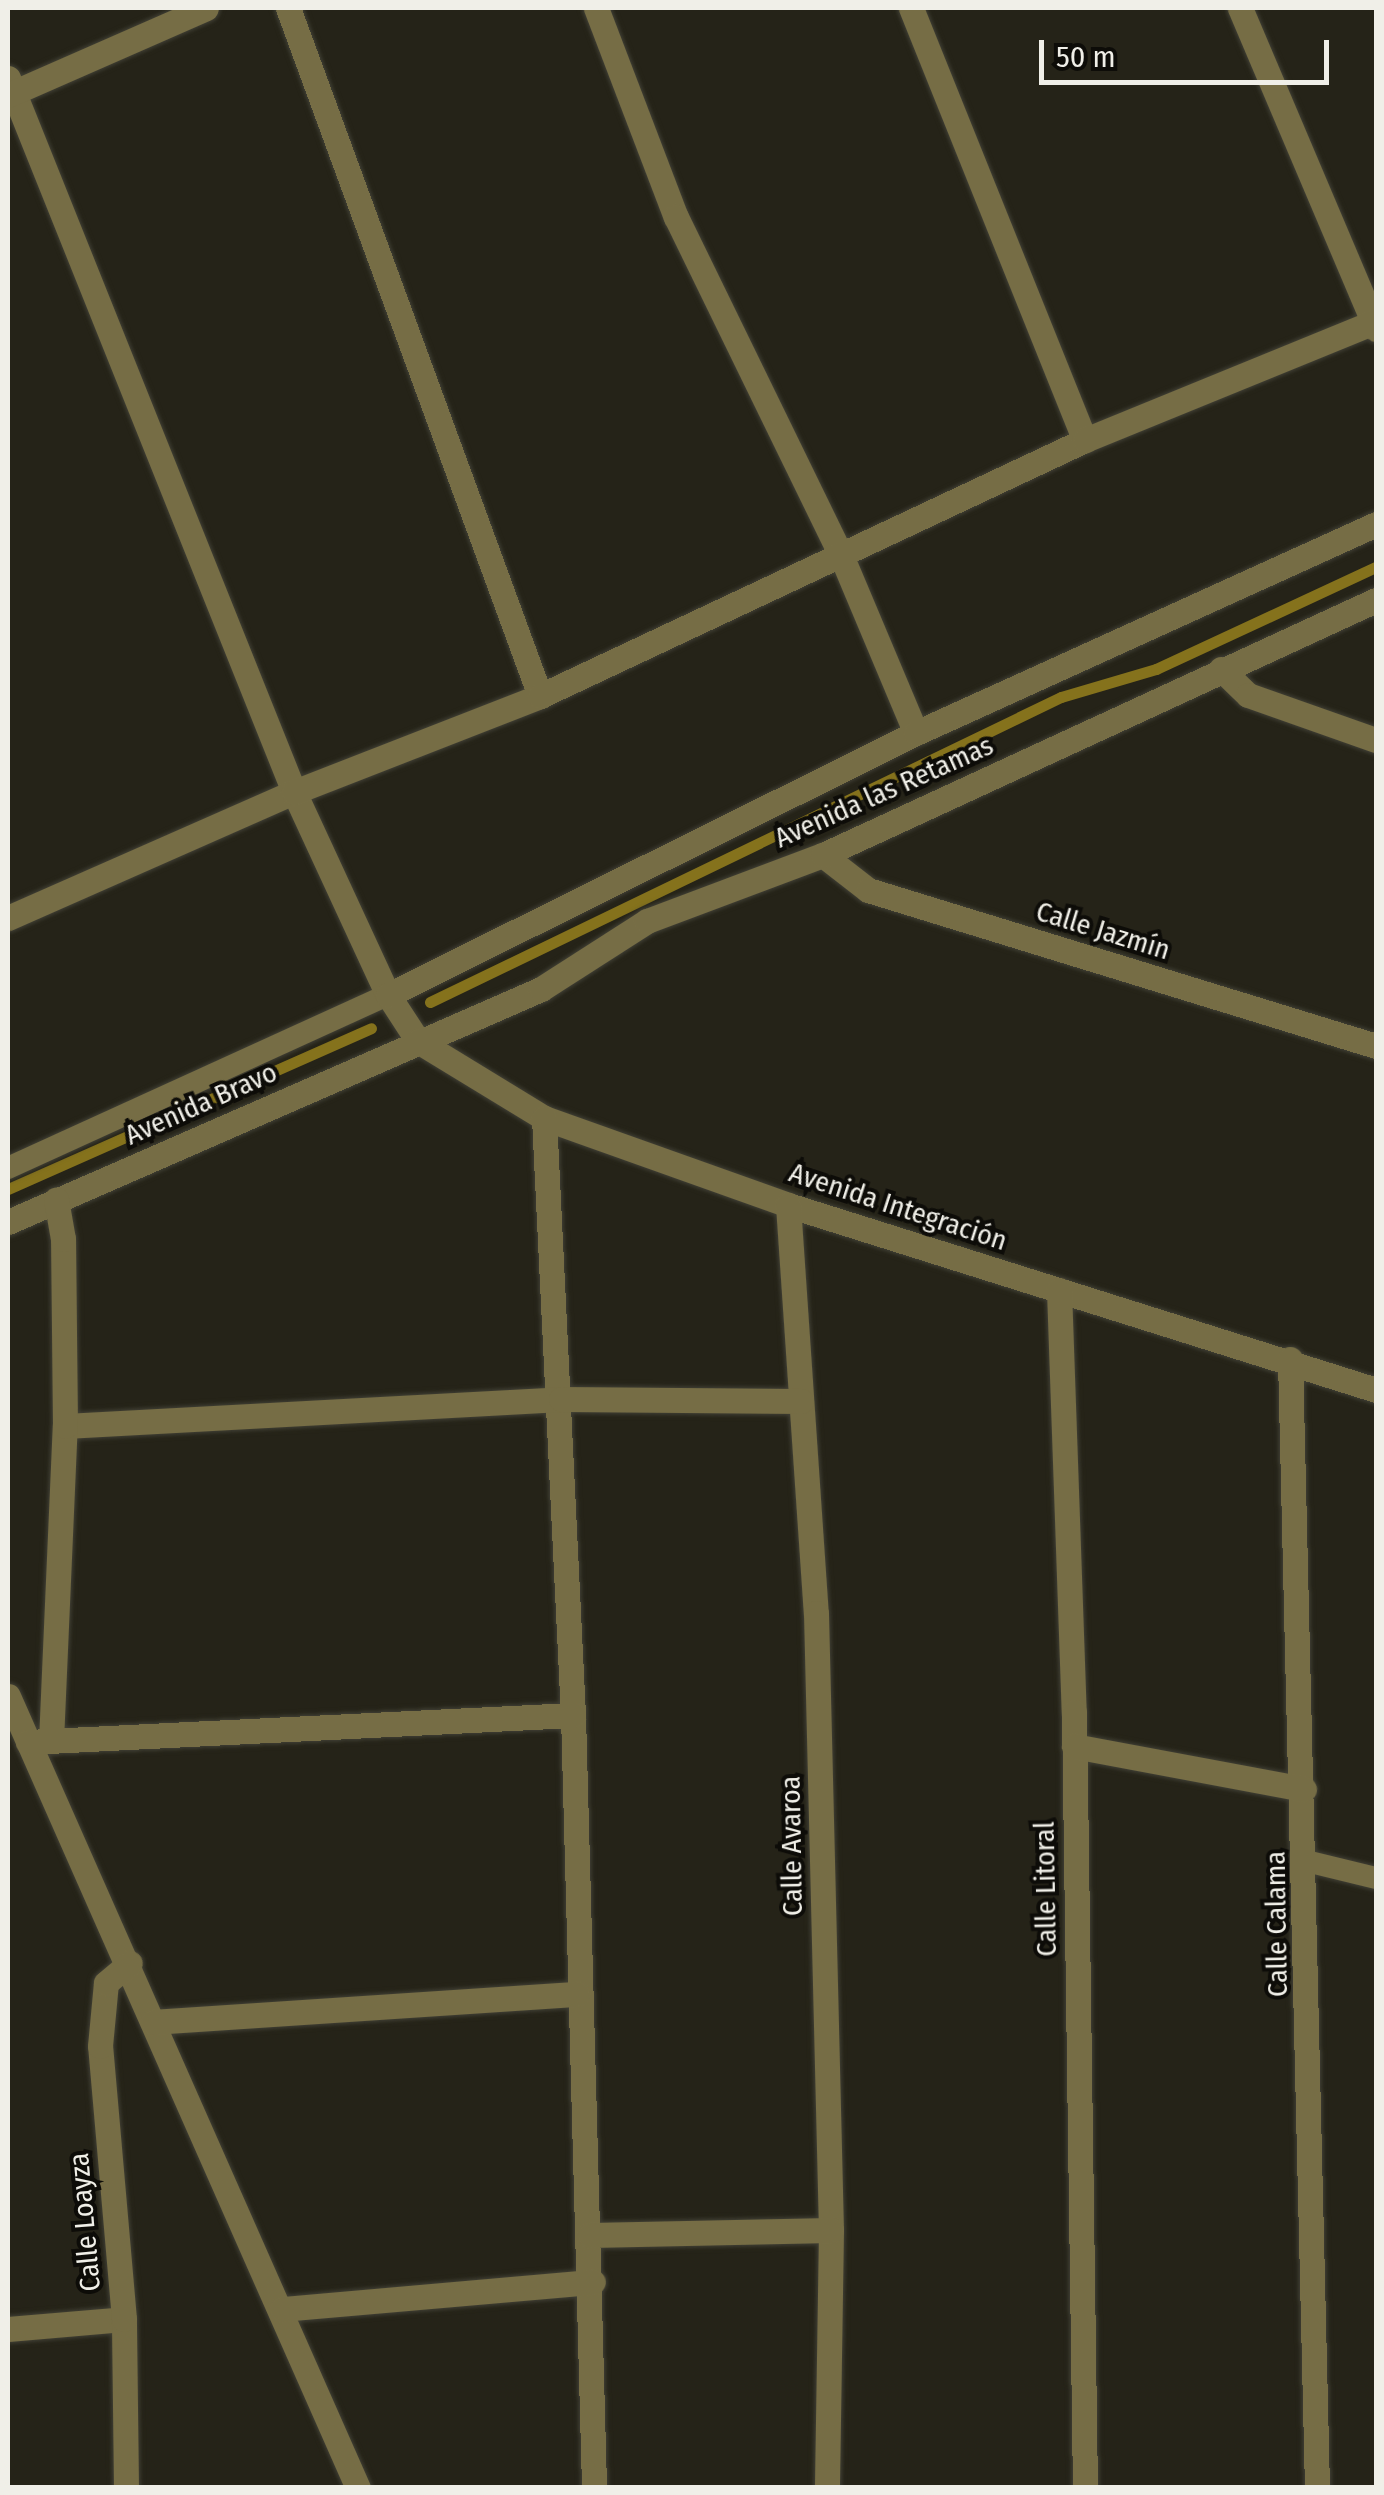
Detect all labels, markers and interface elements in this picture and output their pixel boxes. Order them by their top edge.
scale bar [1044,20,1334,82]
text: 50 m [1056,39,1116,75]
street label: Avenida las Retamas [770,729,998,855]
street label: Calle Jazmín [1032,895,1174,967]
street label: Avenida Bravo [120,1056,282,1152]
street label: Avenida Integración [785,1156,1011,1258]
street label: Calle Avaroa [774,1776,810,1916]
street label: Calle Litoral [1028,1821,1064,1957]
street label: Calle Calama [1259,1851,1295,1997]
street label: Calle Loayza [62,2151,108,2293]

